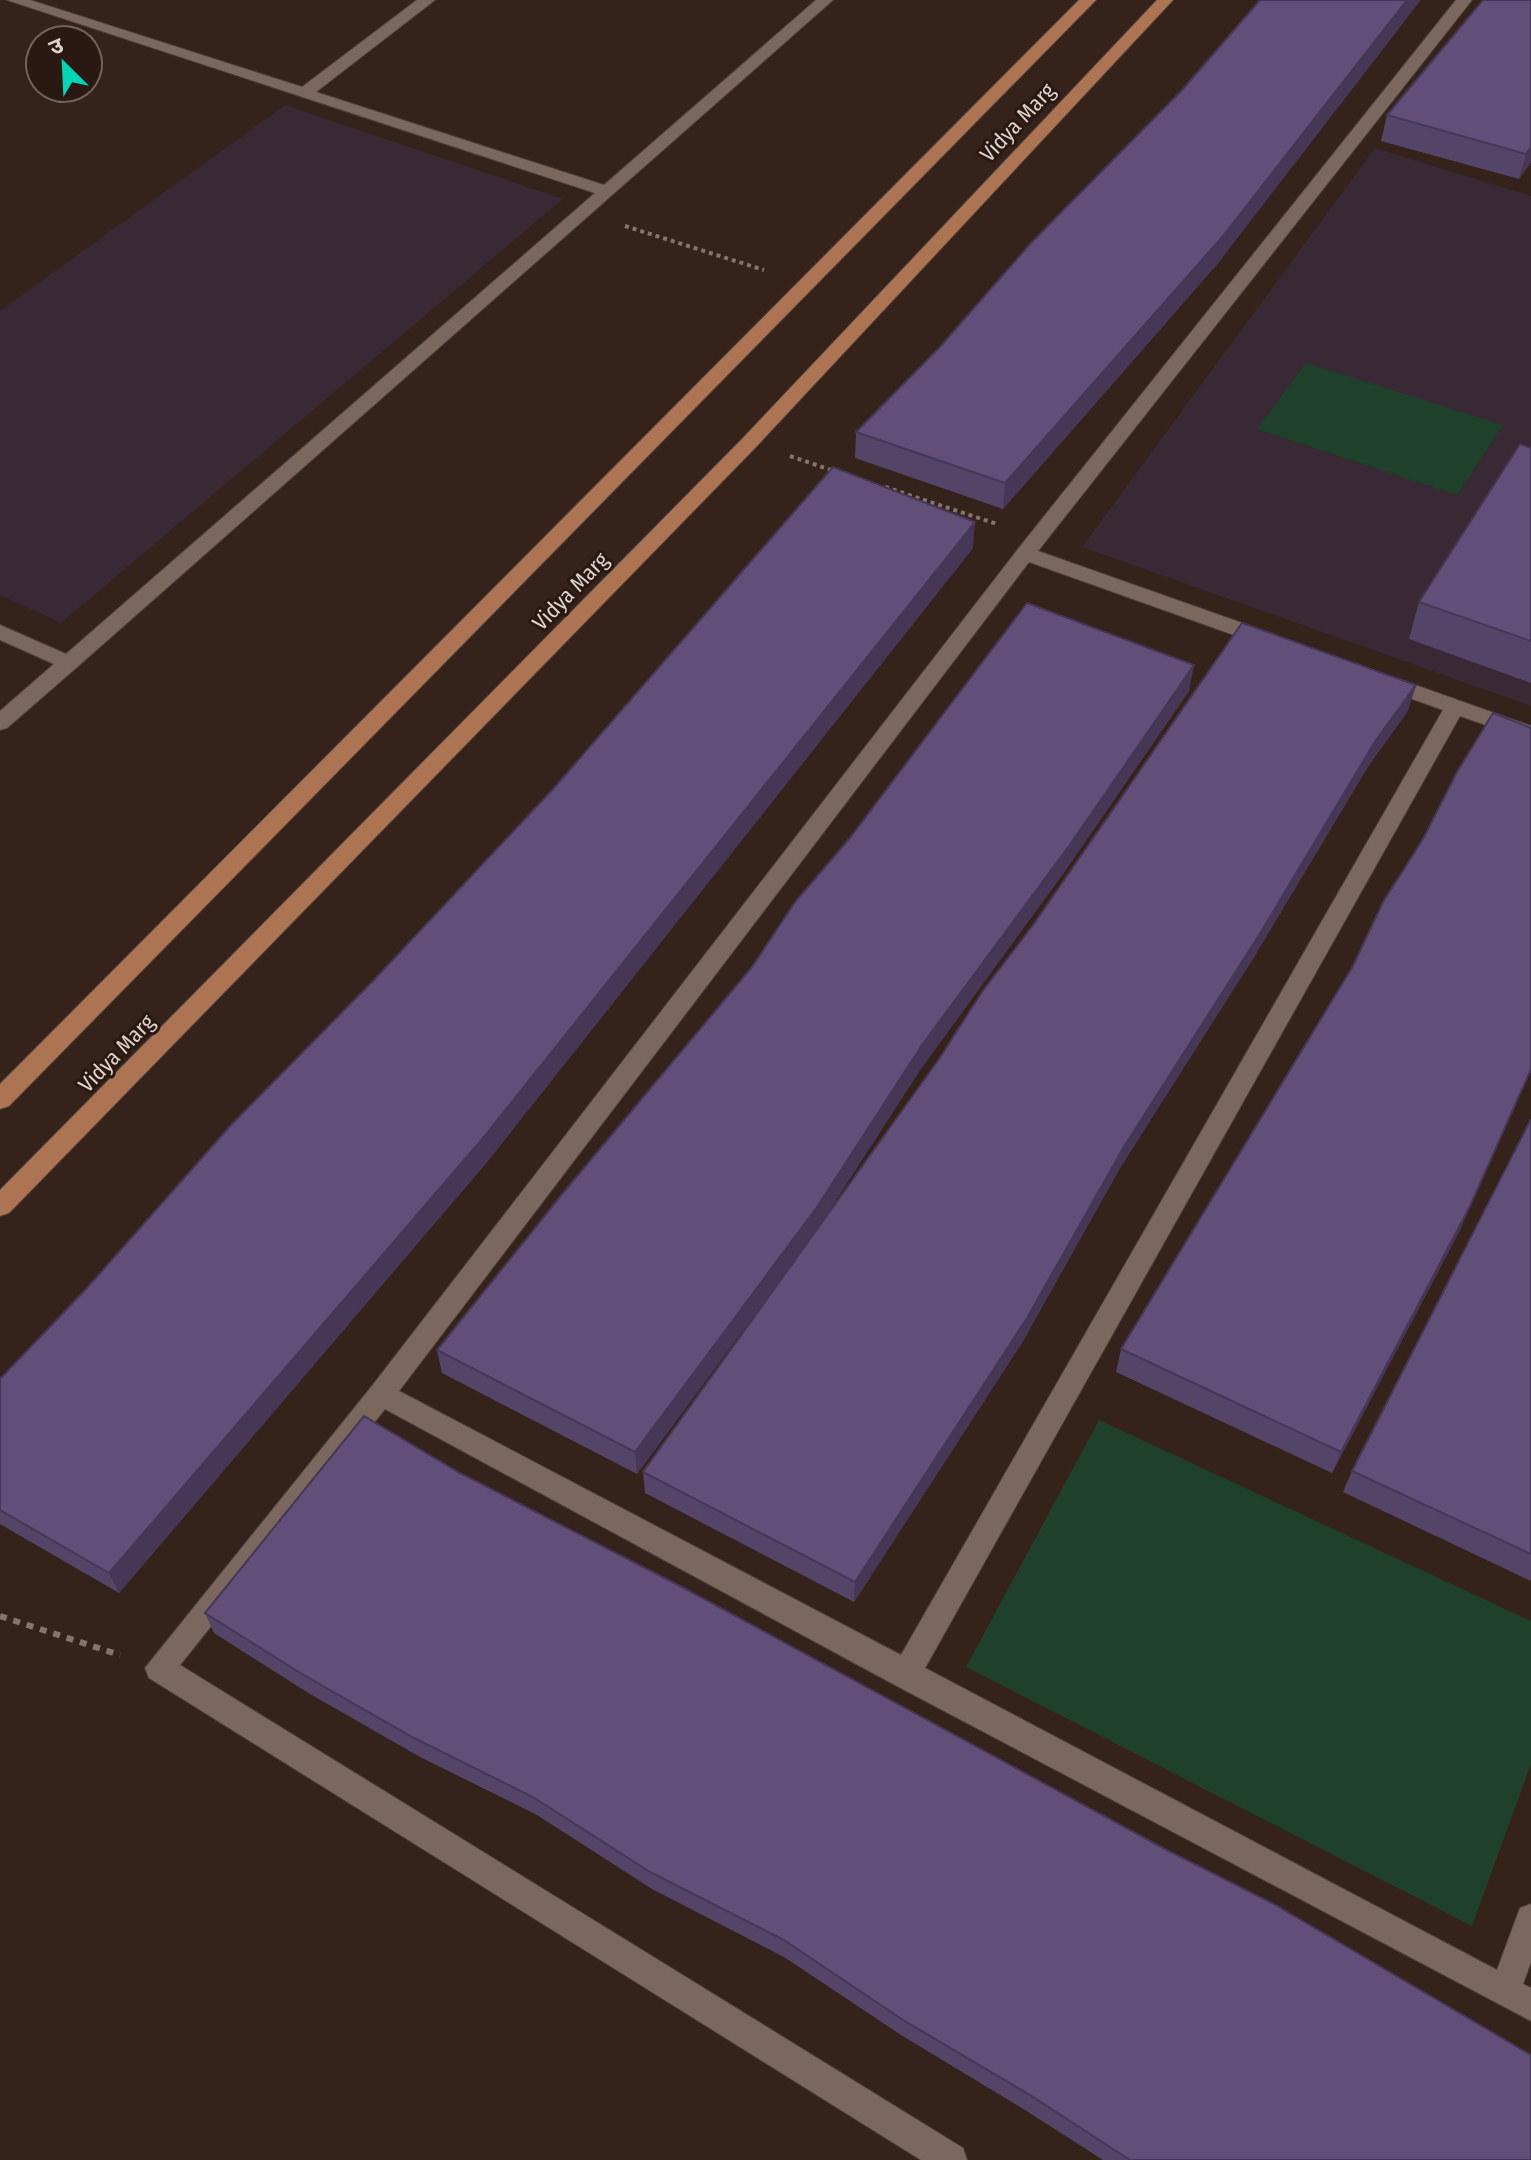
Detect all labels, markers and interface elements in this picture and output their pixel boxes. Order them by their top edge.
north arrow [24,24,104,104]
text: उ [45,31,68,61]
street label: Vidya Marg [974,77,1061,167]
street label: Vidya Marg [527,546,615,636]
street label: Vidya Marg [73,1008,161,1098]

